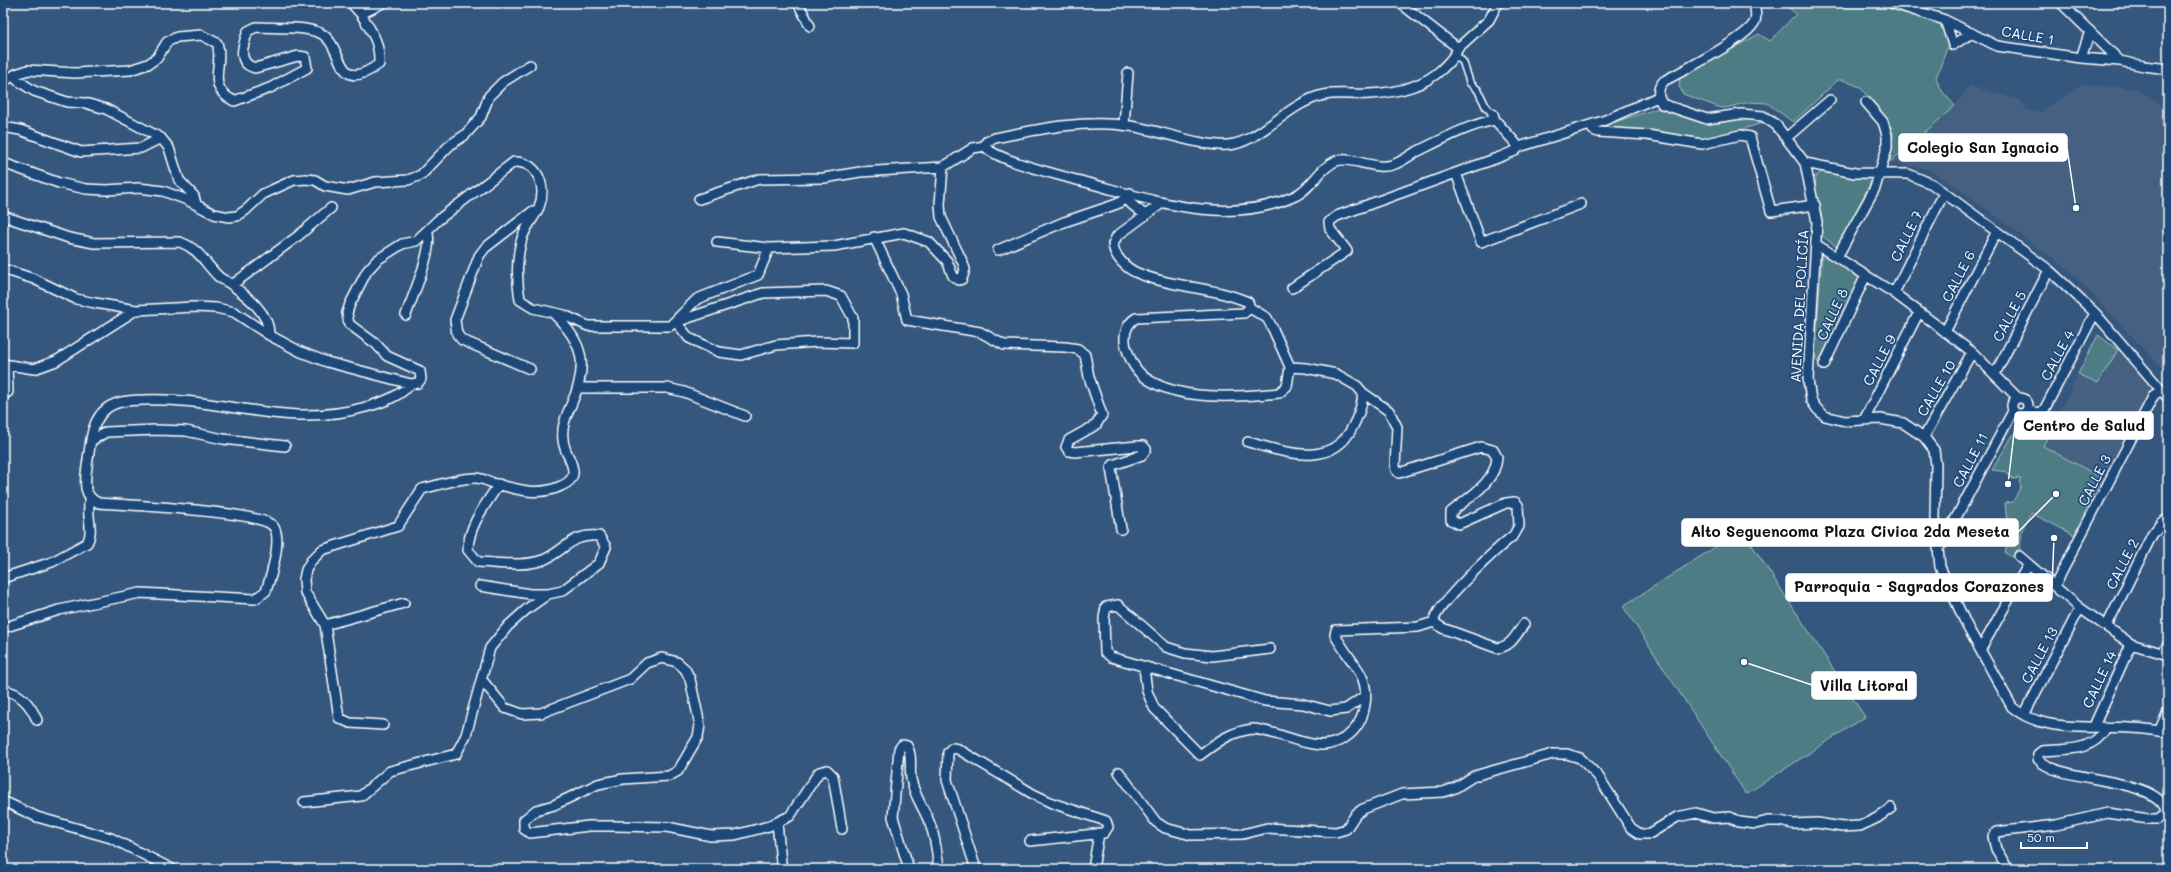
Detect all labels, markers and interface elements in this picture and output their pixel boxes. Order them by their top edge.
street label: CALLE 1 [2000,21,2056,49]
callout: Colegio San Ignacio [1899,134,2067,161]
text: Colegio San Ignacio [1907,137,2059,157]
street label: CALLE 7 [1885,207,1927,265]
street label: AVENIDA DEL POLICÍA [1786,229,1812,383]
street label: CALLE 6 [1937,247,1979,305]
street label: CALLE 8 [1812,285,1852,343]
street label: CALLE 5 [1988,287,2030,345]
street label: CALLE 4 [2036,326,2079,384]
street label: CALLE 9 [1858,331,1900,389]
street label: CALLE 10 [1912,356,1960,420]
callout: Centro de Salud [2015,412,2153,439]
text: Centro de Salud [2023,415,2146,435]
street label: CALLE 11 [1948,429,1992,491]
street label: CALLE 3 [2073,451,2115,509]
callout: Alto Seguencoma Plaza Civica 2da Meseta [1682,519,2018,546]
text: Alto Seguencoma Plaza Civica 2da Meseta [1690,521,2010,541]
street label: CALLE 2 [2101,535,2143,593]
callout: Parroquia - Sagrados Corazones [1786,574,2052,601]
text: Parroquia - Sagrados Corazones [1794,576,2044,596]
street label: CALLE 13 [2016,623,2062,687]
street label: CALLE 14 [2077,646,2121,711]
callout: Villa Litoral [1812,672,1916,699]
text: Villa Litoral [1820,675,1908,695]
scale bar [2021,824,2087,850]
text: 50 m [2027,829,2055,845]

